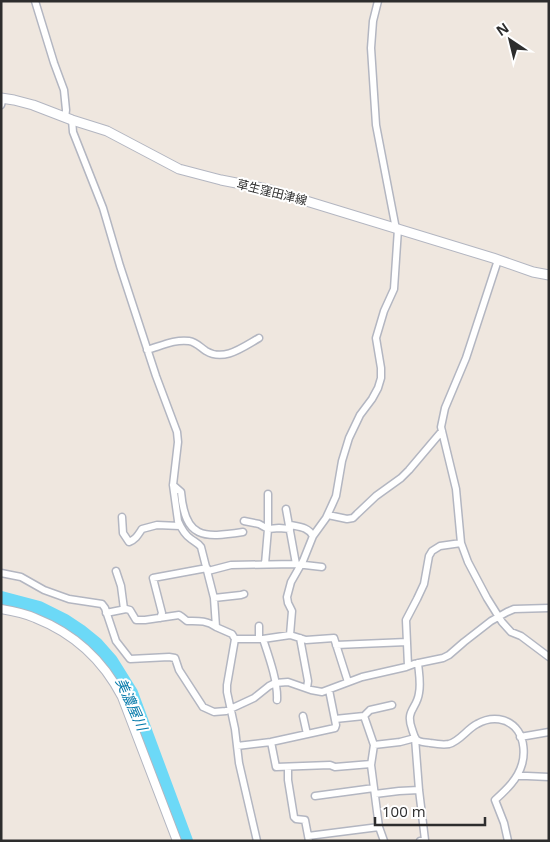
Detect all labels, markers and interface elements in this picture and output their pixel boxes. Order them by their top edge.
north arrow [485,15,535,65]
text: N [492,18,512,40]
street label: 草生窪田津線 [235,175,309,209]
water label: 美濃屋川 [112,675,153,735]
scale bar [375,794,485,826]
text: 100 m [382,801,426,821]

